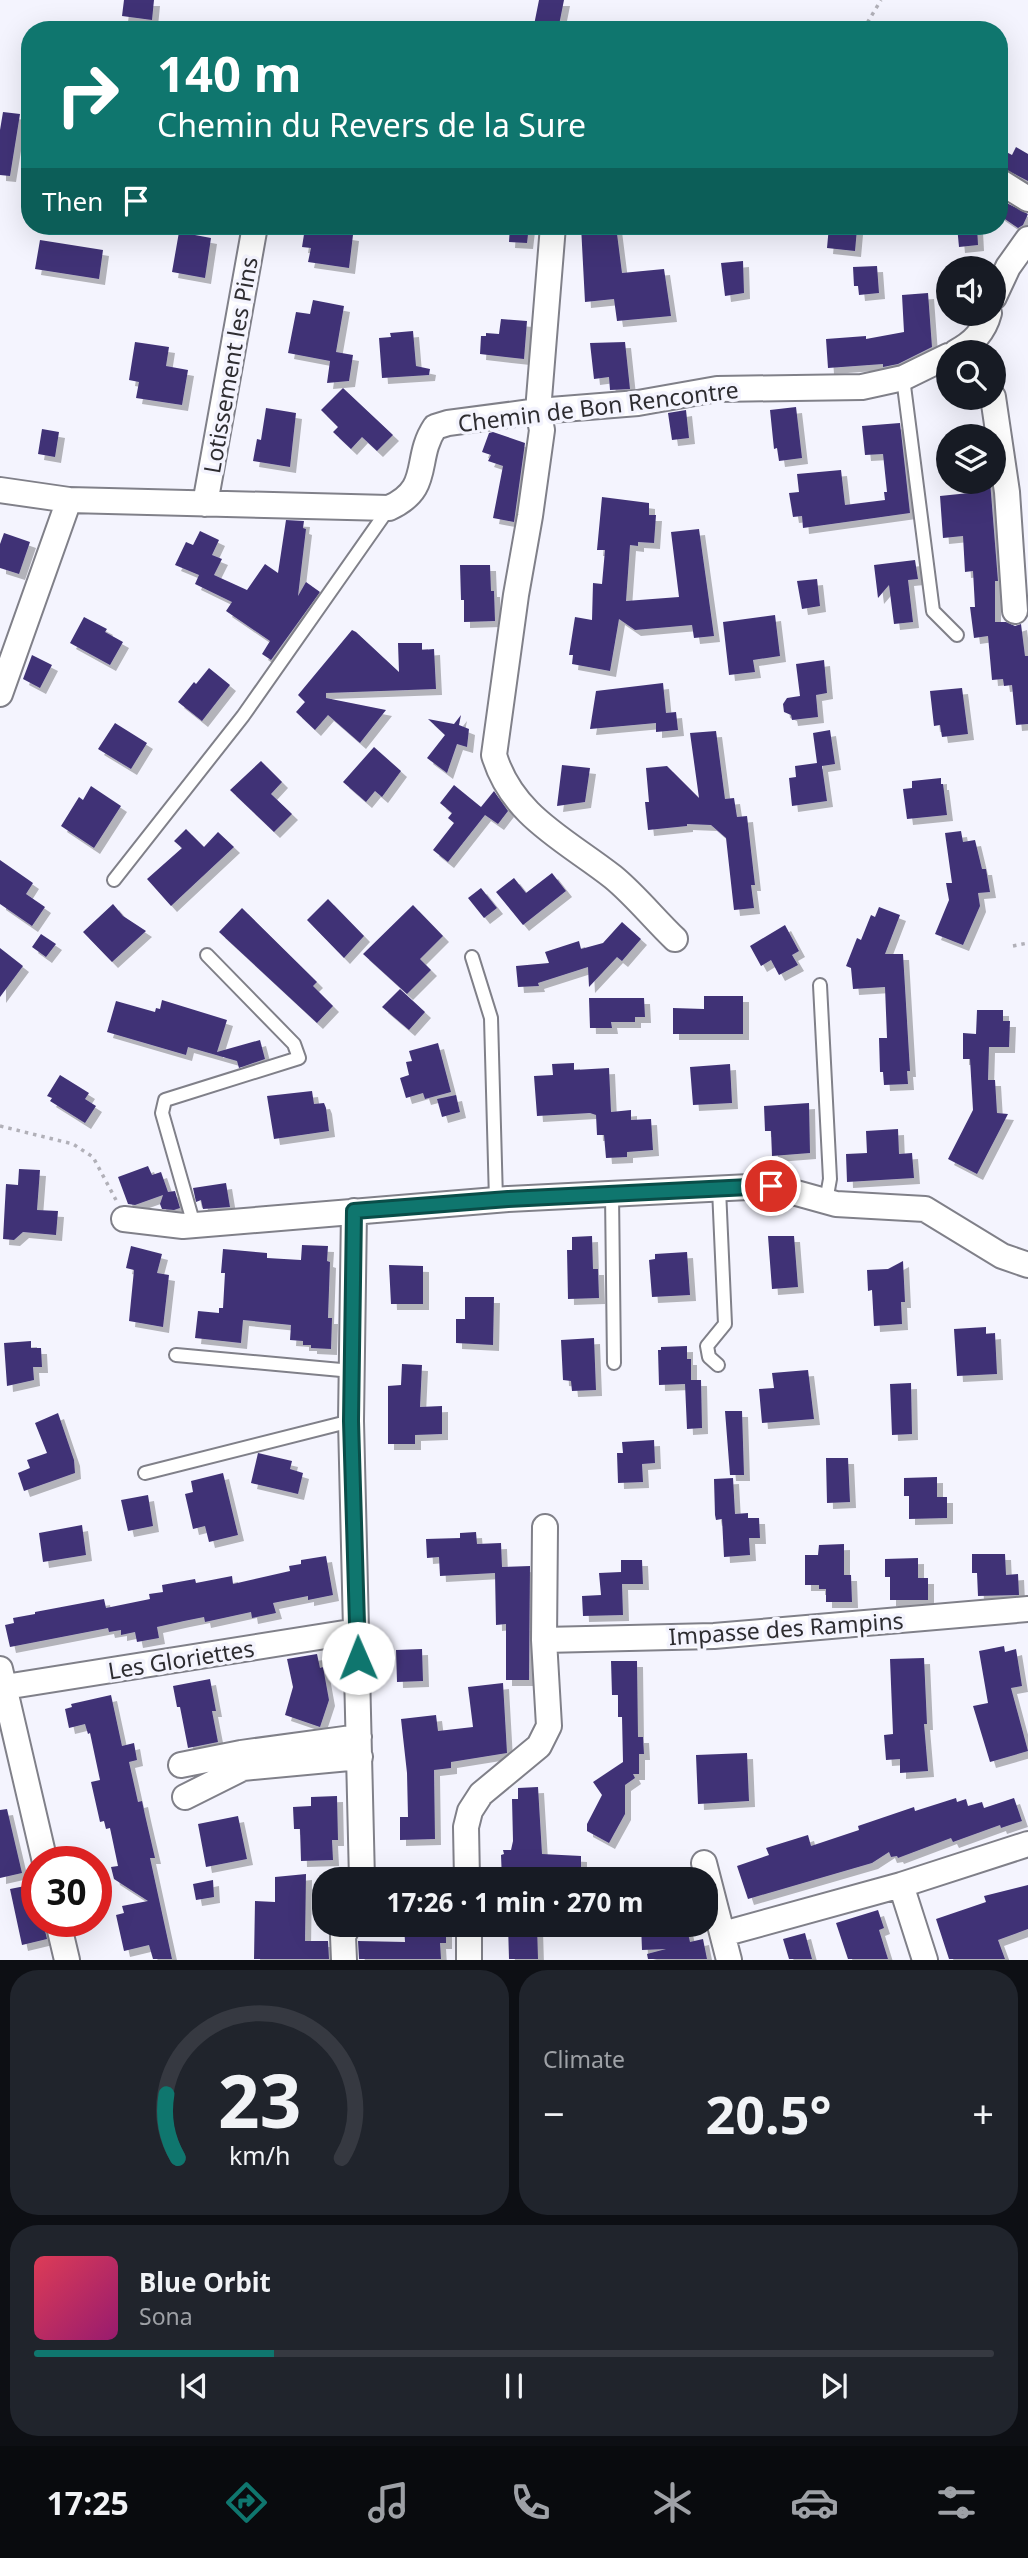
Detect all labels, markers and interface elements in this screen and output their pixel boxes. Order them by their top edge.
text: 140 m [157,40,302,106]
icon: right [42,49,133,140]
text: Chemin du Revers de la Sure [157,103,586,146]
icon: arrive [117,182,155,220]
text: Then [42,183,103,219]
street label: Lotissement les Pins [195,254,265,476]
map controls [936,256,1006,494]
button: sound [936,256,1006,326]
button: search [936,340,1006,410]
street label: Chemin de Bon Rencontre [456,373,740,439]
button: layers [936,424,1006,494]
pin [741,1156,801,1216]
icon: arrive [752,1167,790,1205]
street label: Impasse des Rampins [667,1604,905,1652]
position arrow [321,1621,395,1695]
street label: Les Gloriettes [106,1632,256,1686]
speed limit sign: 30 [21,1846,112,1937]
text: 17:26 · 1 min · 270 m [387,1884,643,1920]
text: Climate [543,2043,625,2075]
text: 23 [218,2051,301,2150]
text: 20.5° [706,2078,831,2149]
text: − [543,2087,565,2139]
text: + [972,2087,994,2139]
text: km/h [229,2138,290,2172]
text: Blue Orbit [139,2264,271,2300]
text: Sona [139,2300,193,2332]
icon: previous [175,2367,213,2405]
icon: pause [495,2367,533,2405]
icon: next [815,2367,853,2405]
icon: directions [222,2478,271,2527]
icon: music [364,2478,413,2527]
icon: phone [506,2478,555,2527]
icon: climate [648,2478,697,2527]
icon: car [790,2478,839,2527]
icon: filters [932,2478,981,2527]
text: 17:25 [47,2481,129,2524]

